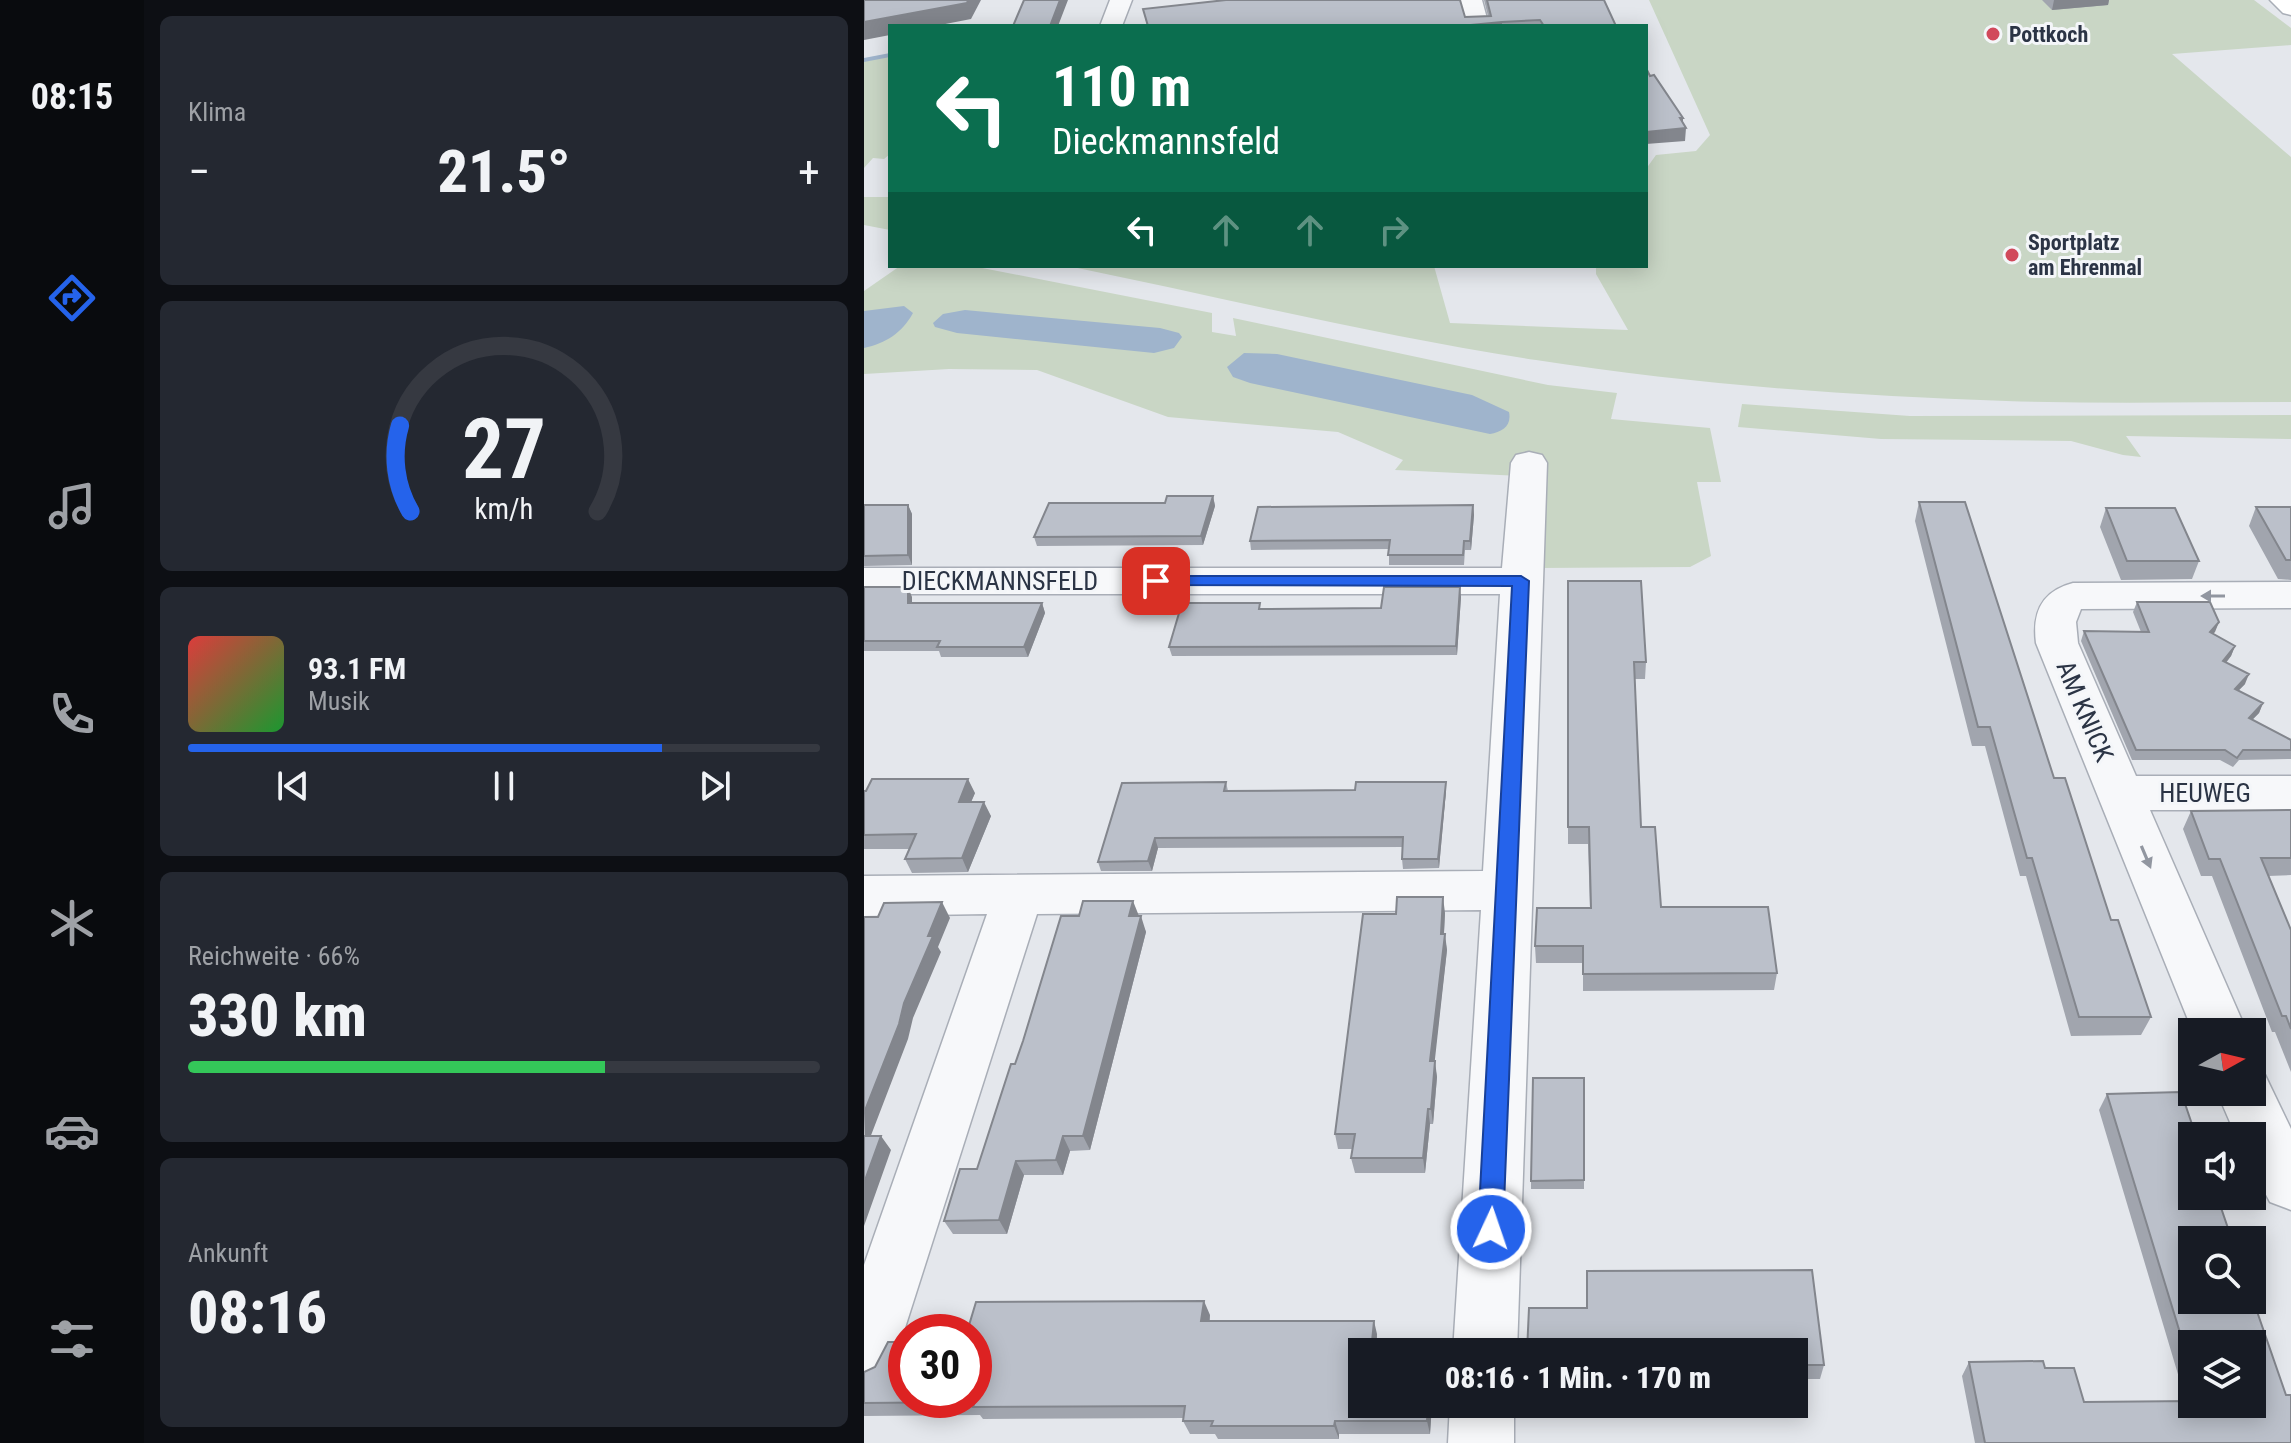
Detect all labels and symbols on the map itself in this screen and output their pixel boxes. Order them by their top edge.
place label: Pottkoch [2009,22,2088,47]
marker: Pottkoch [1984,25,2002,43]
place label: Sportplatz am Ehrenmal [2028,230,2142,280]
marker: Sportplatz am Ehrenmal [2003,246,2021,264]
pin [1122,547,1190,615]
street label: DIECKMANNSFELD [902,566,1098,596]
one-way arrow [2200,590,2225,602]
street label: AM KNICK [2050,656,2120,767]
street label: HEUWEG [2159,778,2251,808]
one-way arrow [2140,845,2153,869]
north arrow [2178,1018,2266,1106]
position arrow [1449,1187,1533,1271]
speed limit sign: 30 [888,1314,992,1418]

